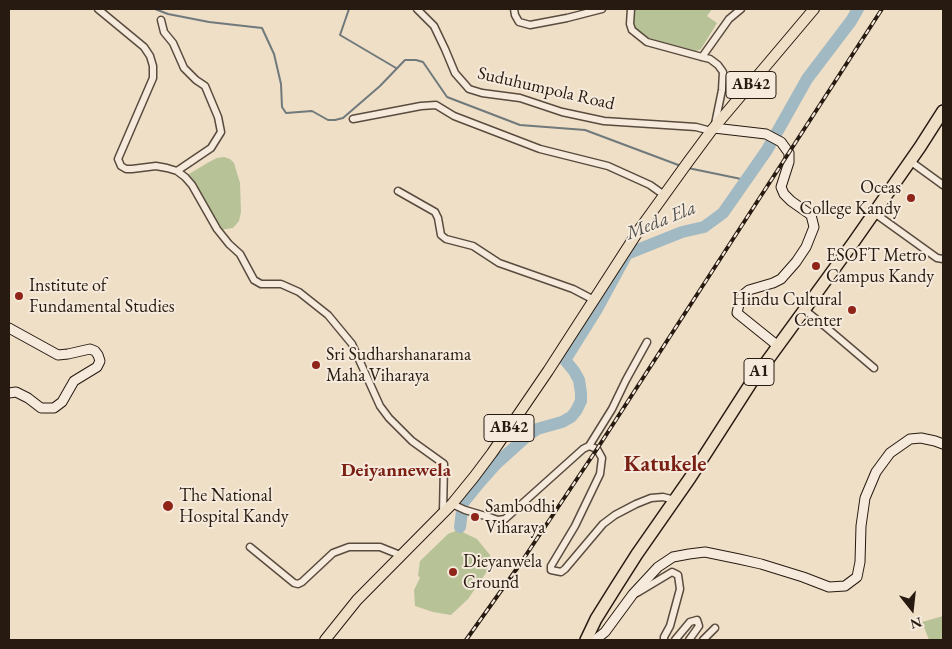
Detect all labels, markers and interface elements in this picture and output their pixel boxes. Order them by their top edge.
street label: Suduhumpola Road [475,63,617,115]
road number: AB42 [726,72,776,98]
place label: Oceas College Kandy [800,177,901,220]
marker: Oceas College Kandy [905,192,917,204]
water label: Meda Ela [622,197,700,245]
place label: ESOFT Metro Campus Kandy [826,245,934,288]
marker: ESOFT Metro Campus Kandy [810,260,822,272]
place label: Institute of Fundamental Studies [29,275,175,318]
place label: Hindu Cultural Center [732,289,842,332]
marker: Institute of Fundamental Studies [13,290,25,302]
marker: Hindu Cultural Center [846,304,858,316]
place label: Sri Sudharshanarama Maha Viharaya [326,344,471,386]
road number: A1 [744,358,774,386]
marker: Sri Sudharshanarama Maha Viharaya [310,359,322,371]
road number: AB42 [484,414,534,442]
district label: Katukele [624,452,706,478]
district label: Deiyannewela [341,460,451,482]
place label: The National Hospital Kandy [179,485,289,528]
place label: Sambodhi Viharaya [485,496,556,538]
marker: The National Hospital Kandy [161,499,175,513]
marker: Sambodhi Viharaya [469,511,481,523]
place label: Dieyanwela Ground [463,551,542,594]
marker: Dieyanwela Ground [447,566,459,578]
north arrow [887,584,937,634]
text: N [908,613,924,634]

